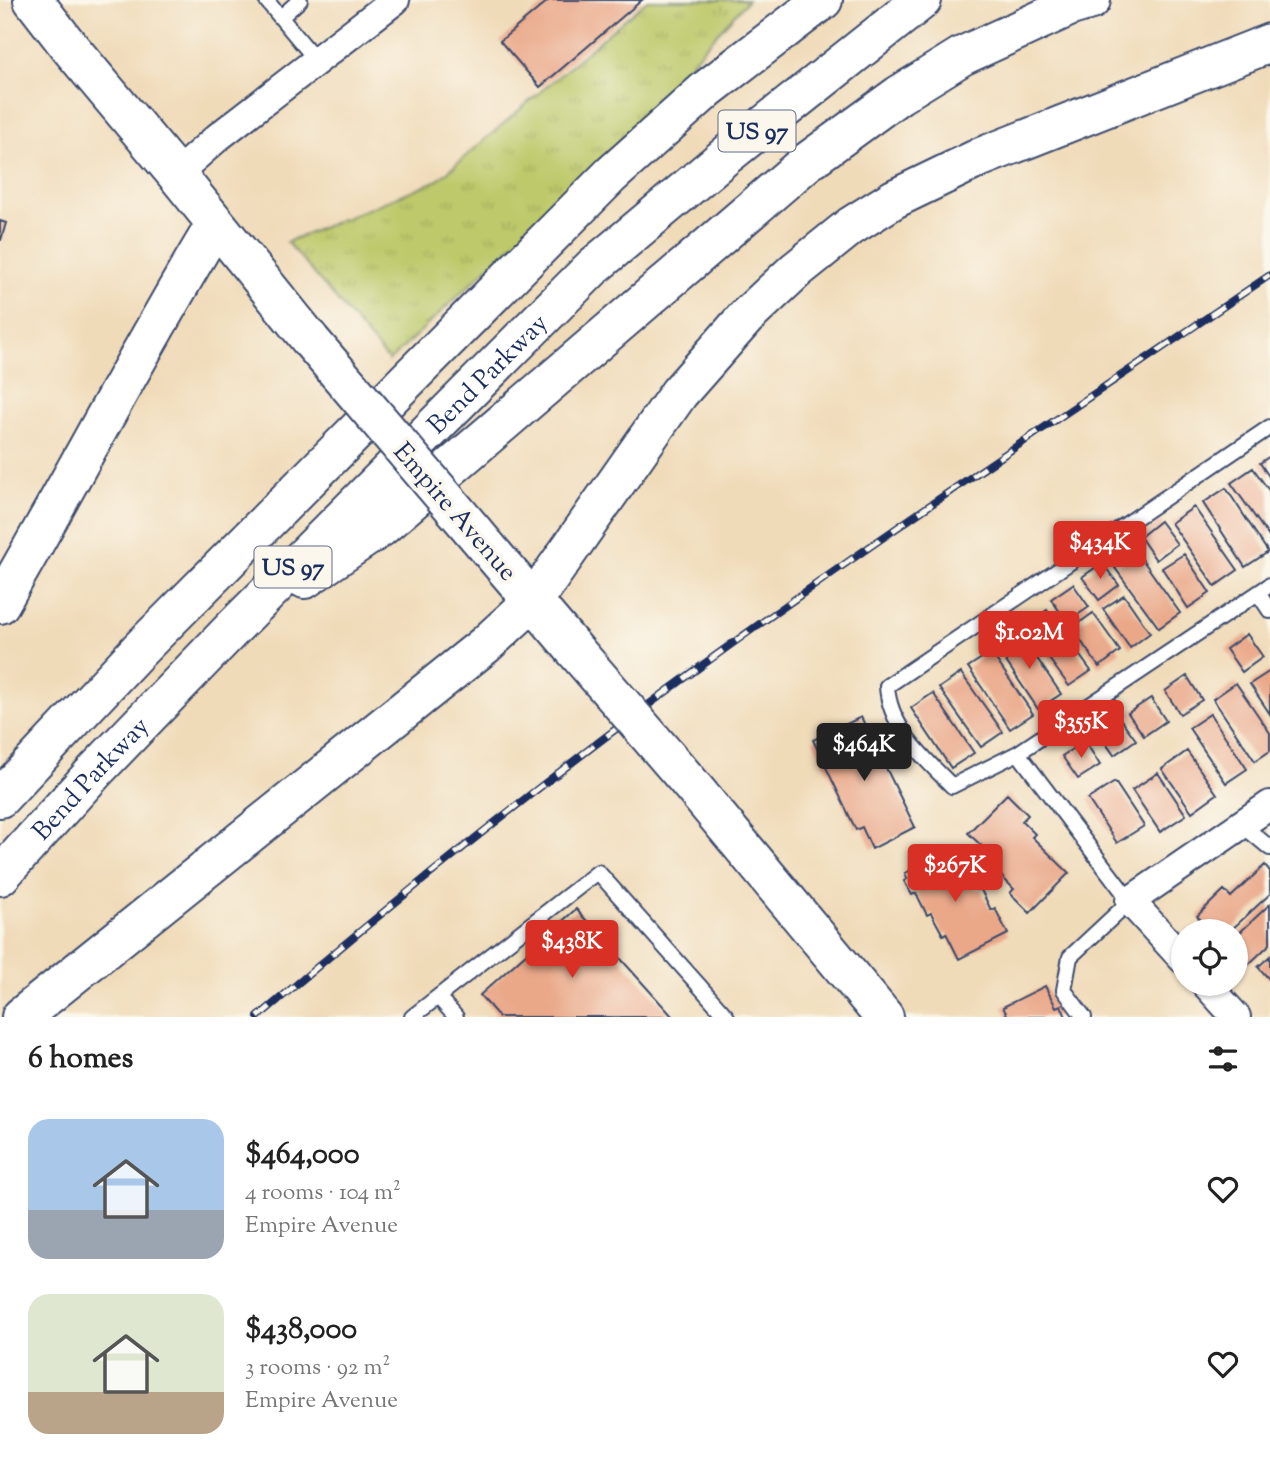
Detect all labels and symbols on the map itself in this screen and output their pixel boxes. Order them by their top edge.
road number: US 97 [718,110,796,152]
street label: Bend Parkway [420,306,557,444]
street label: Empire Avenue [383,435,525,590]
pin: $434K [1051,522,1149,581]
road number: US 97 [254,546,332,588]
pin: $1.02M [972,612,1086,671]
pin: $355K [1032,700,1130,760]
street label: Bend Parkway [25,710,159,850]
pin: $464K [815,724,913,783]
pin: $267K [906,844,1004,904]
pin: $438K [523,920,621,980]

